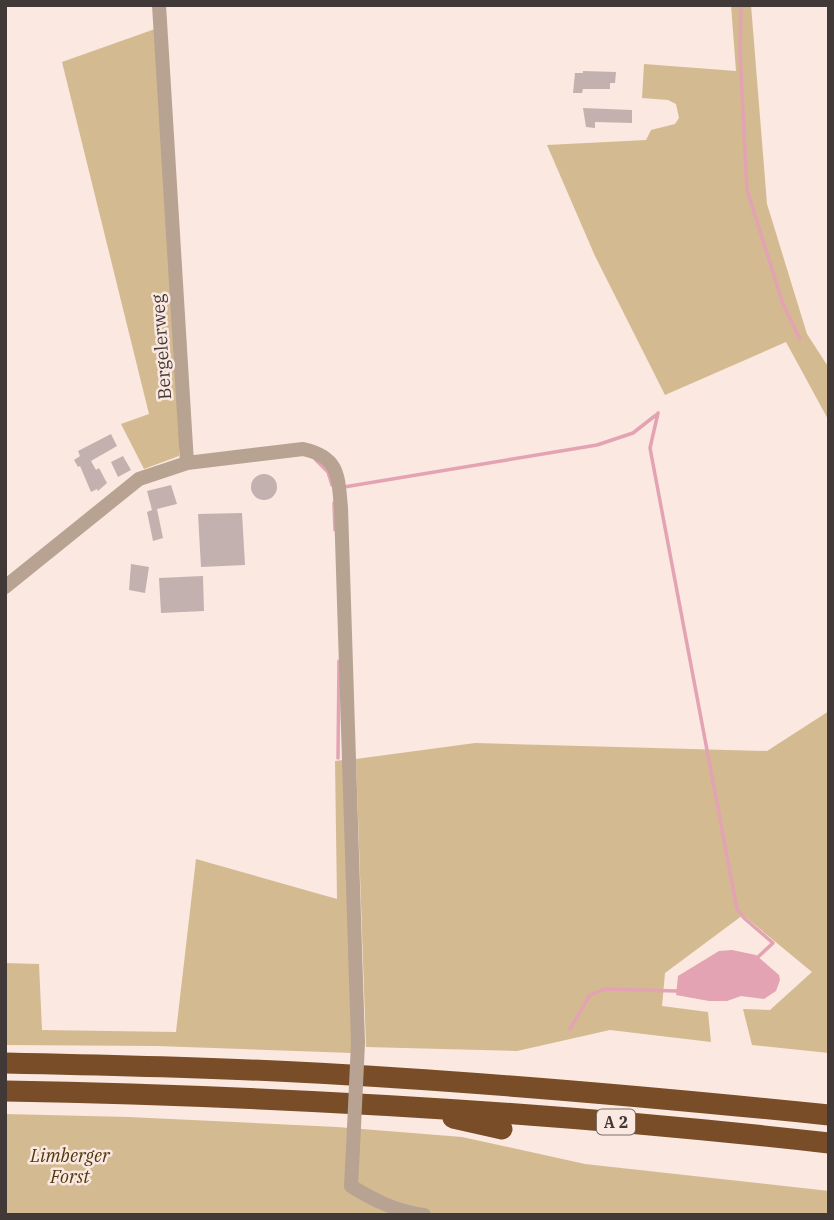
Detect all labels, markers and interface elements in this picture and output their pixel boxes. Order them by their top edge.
street label: Bergelerweg [146,293,176,401]
road number: A 2 [597,1110,635,1134]
park label: Limberger Forst [29,1144,111,1188]

